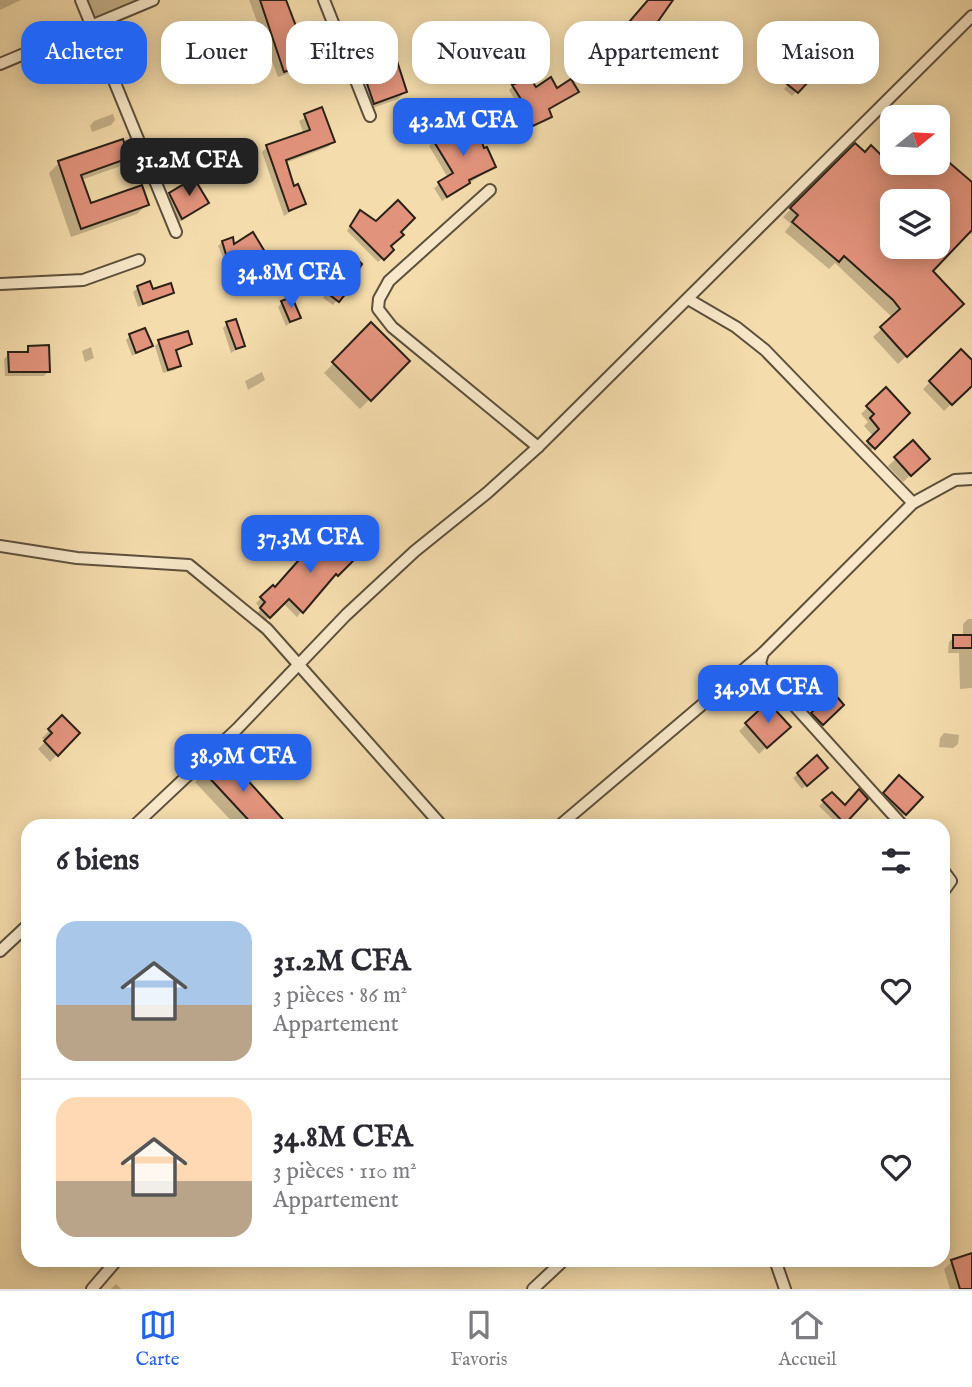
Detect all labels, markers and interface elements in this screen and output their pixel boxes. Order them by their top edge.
chip: Acheter [21,21,147,84]
chip: Louer [161,21,272,84]
chip: Filtres [286,21,398,84]
chip: Nouveau [412,21,550,84]
chip: Appartement [564,21,743,84]
chip: Maison [757,21,879,84]
pin: 43.2M CFA [383,99,543,158]
north arrow [880,105,950,175]
map controls [880,105,950,259]
text: 43.2M CFA [409,106,517,135]
pin: 31.2M CFA [109,138,269,198]
text: 31.2M CFA [136,146,242,175]
button: layers [880,189,950,259]
pin: 34.8M CFA [211,250,371,310]
text: 34.8M CFA [238,258,344,287]
pin: 37.3M CFA [230,516,390,575]
text: 37.3M CFA [257,523,363,552]
pin: 34.9M CFA [688,666,848,725]
text: 34.9M CFA [714,673,822,702]
pin: 38.9M CFA [163,734,323,794]
text: 38.9M CFA [190,742,296,771]
text: 6 biens [56,842,139,880]
icon: filters [877,842,915,880]
text: 31.2M CFA [273,943,411,981]
icon: home [112,949,196,1033]
icon: heart [877,972,915,1010]
text: 3 pièces · 86 m² [273,981,407,1010]
text: Appartement [273,1010,399,1039]
text: 34.8M CFA [273,1119,413,1157]
icon: home [112,1125,196,1209]
icon: heart [877,1148,915,1186]
text: 3 pièces · 110 m² [273,1157,417,1186]
text: Appartement [273,1186,399,1215]
tab: Carte [136,1306,180,1372]
tab: Favoris [451,1306,507,1372]
tab: Accueil [778,1306,837,1372]

